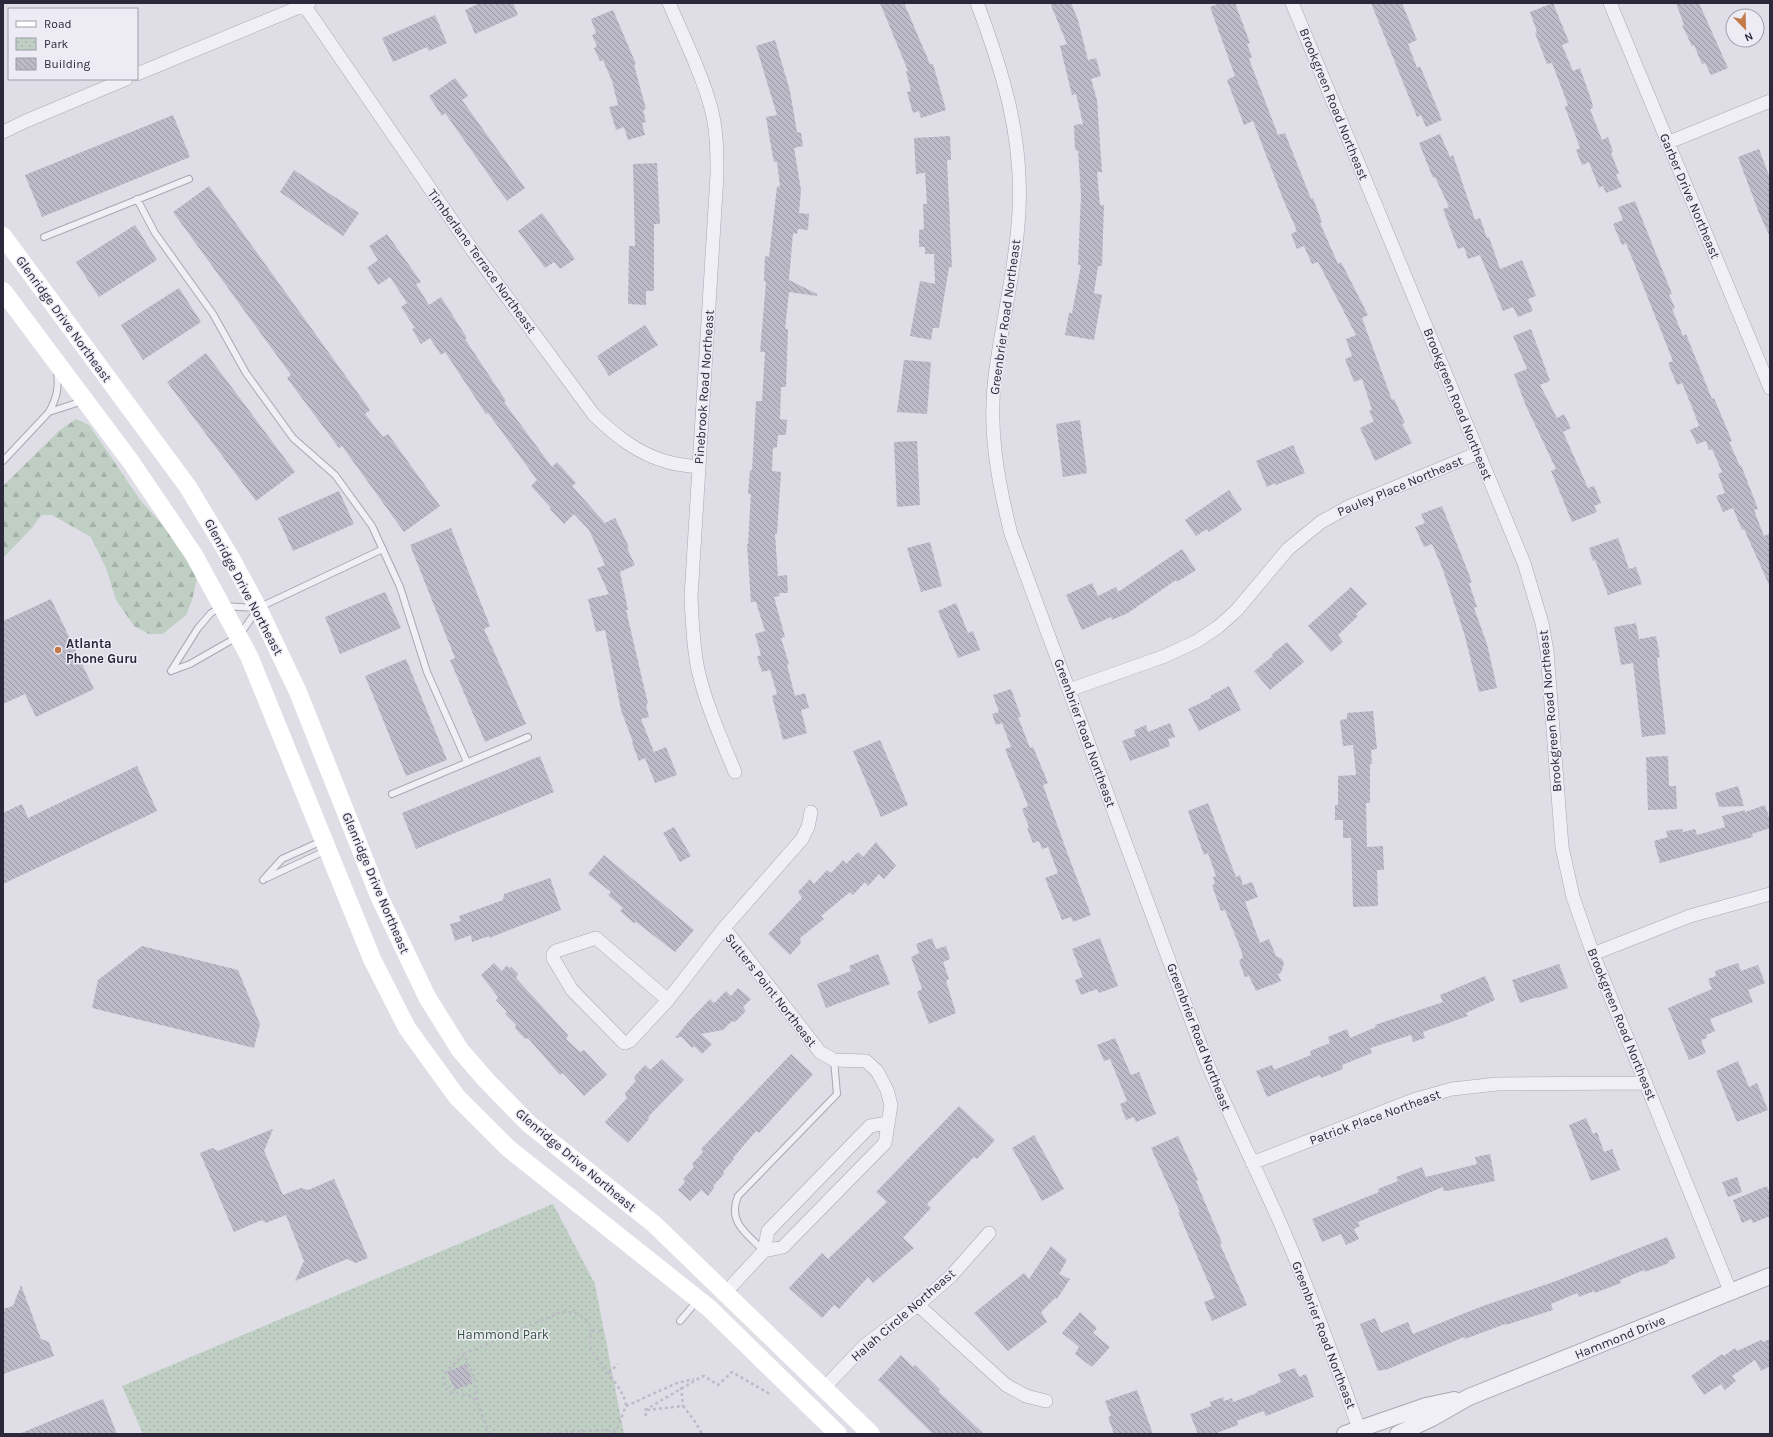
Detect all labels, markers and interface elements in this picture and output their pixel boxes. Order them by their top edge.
legend [8,8,138,80]
north arrow [1725,8,1765,48]
text: Road [44,17,72,31]
street label: Brookgreen Road Northeast [1297,26,1371,182]
text: N [1743,29,1755,44]
text: Park [44,37,69,51]
text: Building [44,57,91,71]
street label: Garber Drive Northeast [1657,131,1723,261]
street label: Timberlane Terrace Northeast [425,186,539,336]
street label: Greenbrier Road Northeast [987,238,1023,396]
street label: Glenridge Drive Northeast [13,253,115,385]
street label: Pinebrook Road Northeast [691,309,717,465]
street label: Brookgreen Road Northeast [1421,326,1495,482]
street label: Pauley Place Northeast [1335,453,1465,519]
street label: Glenridge Drive Northeast [202,516,286,658]
street label: Brookgreen Road Northeast [1535,629,1565,793]
place label: Atlanta Phone Guru [66,636,138,666]
marker: Atlanta Phone Guru [53,645,63,655]
street label: Greenbrier Road Northeast [1051,657,1119,809]
street label: Glenridge Drive Northeast [339,810,413,956]
street label: Sutters Point Northeast [722,930,820,1050]
street label: Brookgreen Road Northeast [1585,946,1659,1102]
street label: Greenbrier Road Northeast [1164,961,1234,1113]
street label: Patrick Place Northeast [1307,1086,1443,1148]
street label: Glenridge Drive Northeast [513,1105,639,1215]
street label: Greenbrier Road Northeast [1289,1259,1359,1411]
street label: Halah Circle Northeast [848,1266,958,1364]
street label: Hammond Drive [1573,1312,1668,1362]
park label: Hammond Park [457,1327,549,1342]

